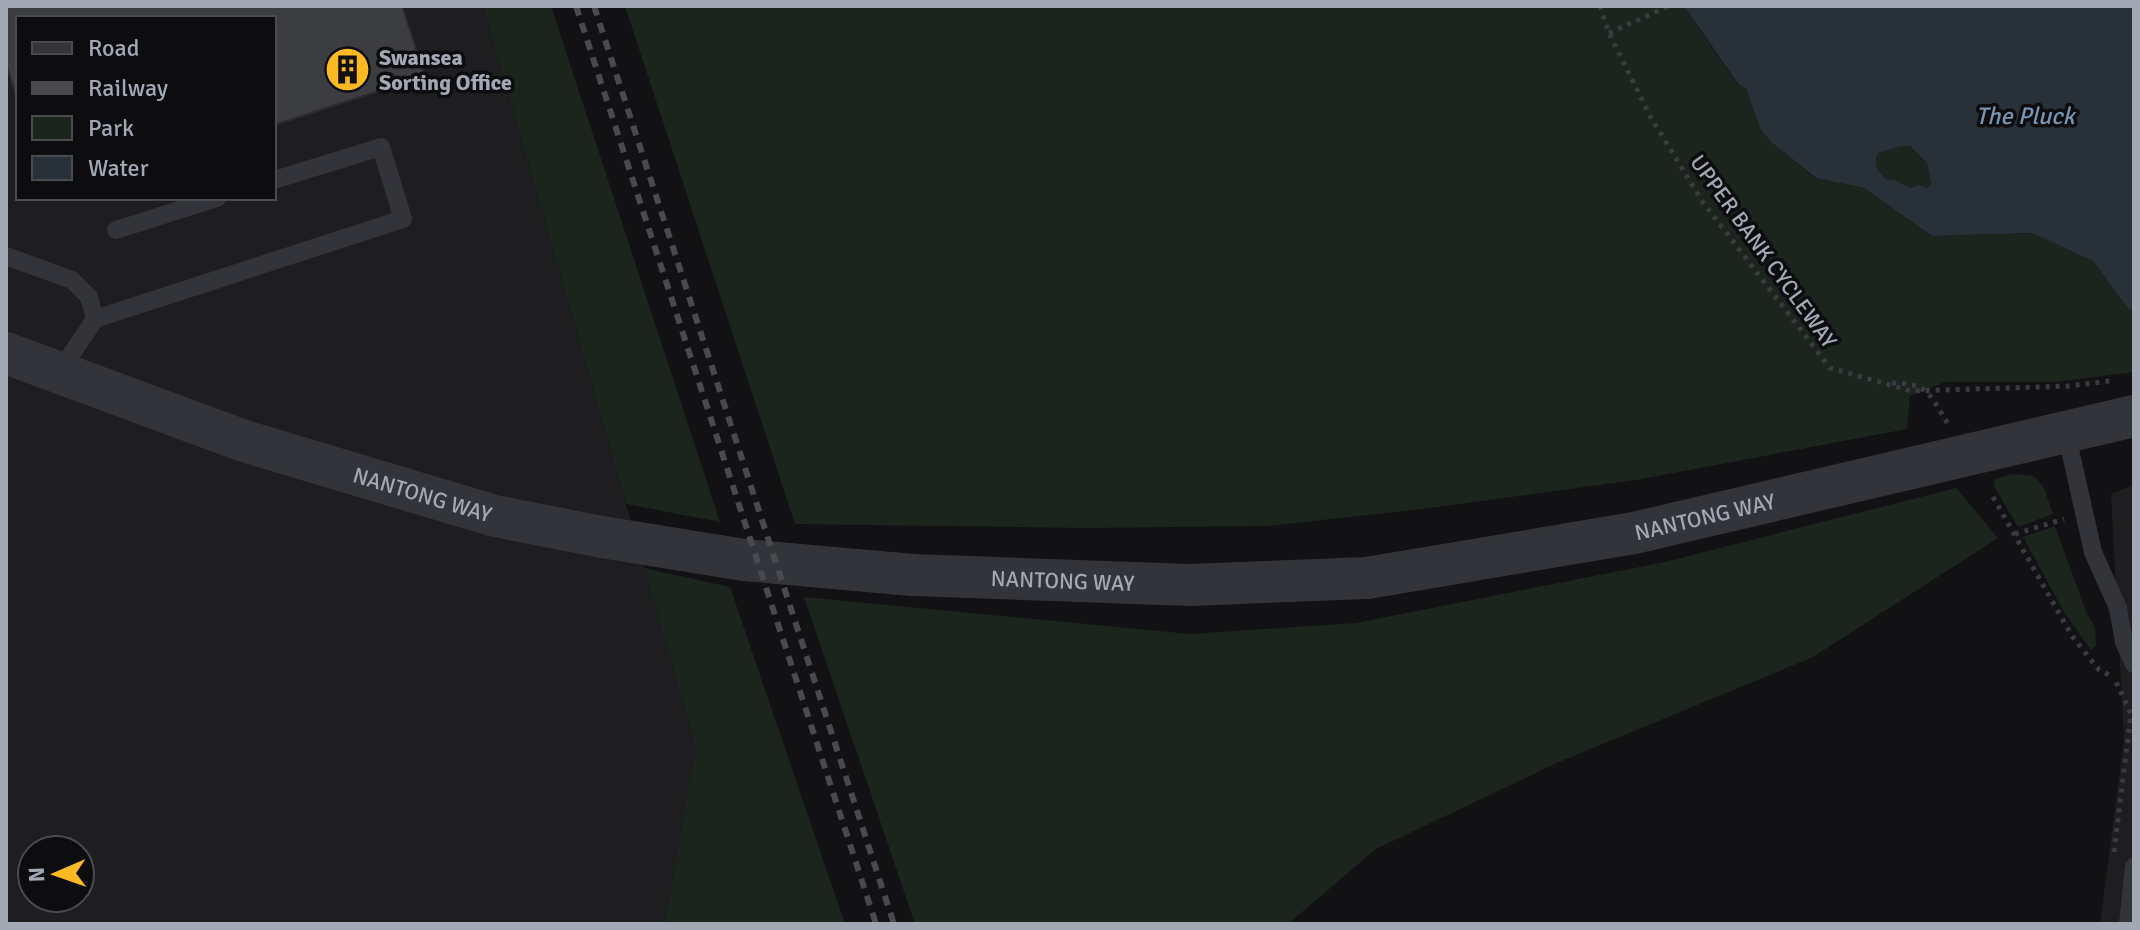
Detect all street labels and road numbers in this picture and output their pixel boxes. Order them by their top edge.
street label: UPPER BANK CYCLEWAY [1684,149,1843,353]
street label: NANTONG WAY [350,461,495,528]
street label: NANTONG WAY [1632,487,1778,546]
street label: NANTONG WAY [990,565,1135,597]

